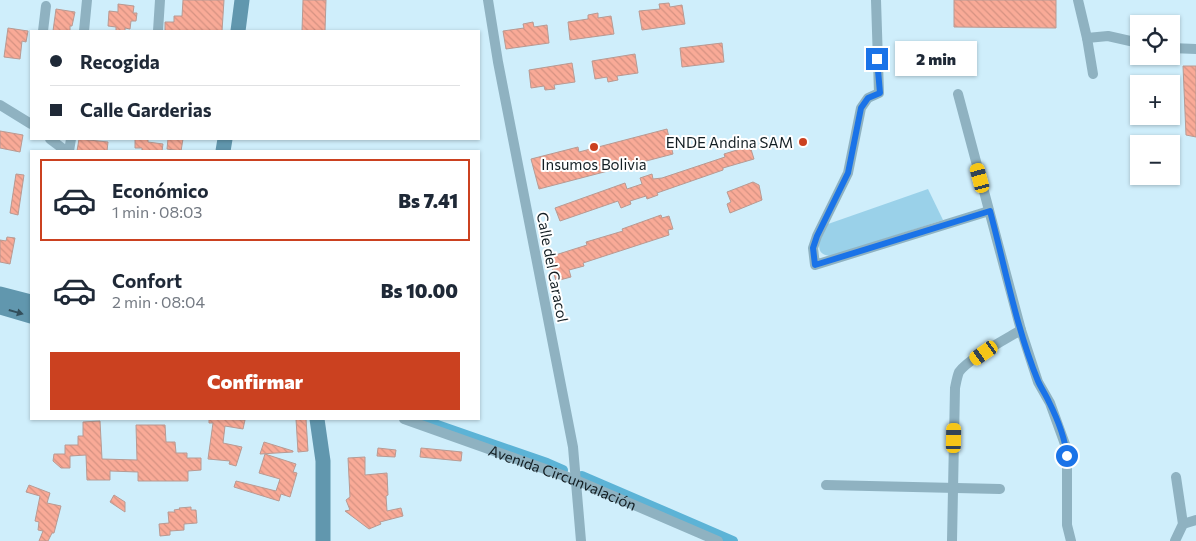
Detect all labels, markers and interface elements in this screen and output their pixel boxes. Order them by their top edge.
map controls [1130,15,1180,185]
button: locate [1130,15,1180,65]
callout: 2 min [894,42,977,76]
route end [866,48,888,70]
text: 2 min [916,49,956,68]
text: Recogida [80,50,160,73]
button: + [1130,75,1180,125]
text: Calle Garderias [80,98,212,121]
place label: ENDE Andina SAM [666,133,793,151]
button: − [1130,135,1180,185]
marker: ENDE Andina SAM [797,136,809,148]
marker: Insumos Bolivia [588,141,600,153]
place label: Insumos Bolivia [541,155,647,173]
car [968,162,991,194]
icon: car [52,178,97,223]
text: Económico [112,179,209,202]
text: Bs 7.41 [398,189,458,212]
text: 1 min · 08:03 [112,202,203,221]
street label: Calle del Caracol [534,210,572,324]
icon: car [52,268,97,313]
text: Confort [112,269,182,292]
text: Bs 10.00 [381,279,458,302]
text: 2 min · 08:04 [112,292,205,311]
one-way arrow [8,308,23,316]
car [967,338,1000,368]
button: Confirmar [50,352,460,410]
car [946,423,961,453]
street label: Avenida Circunvalación [486,441,639,514]
route start [1056,445,1078,467]

